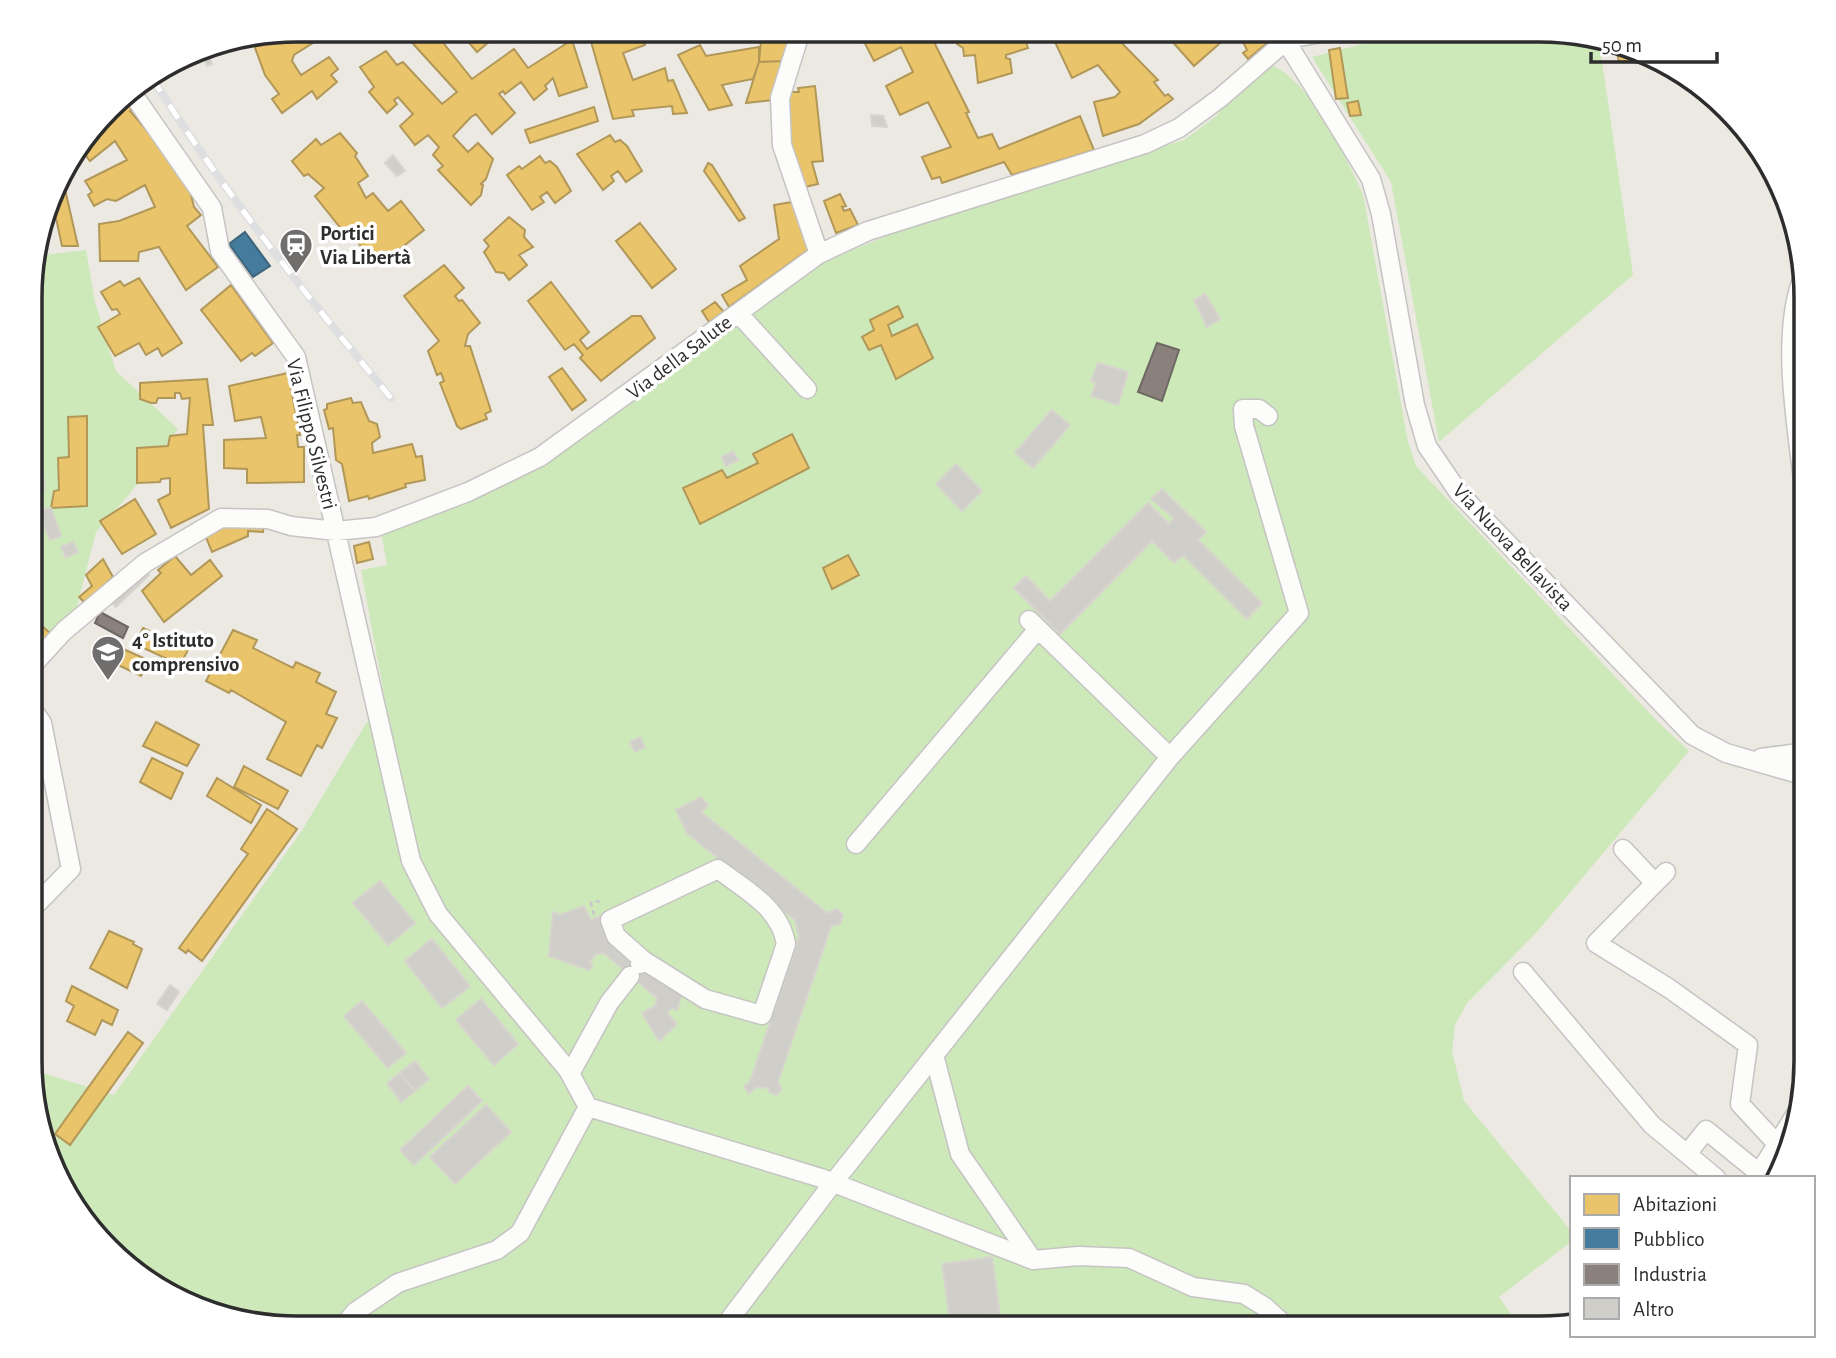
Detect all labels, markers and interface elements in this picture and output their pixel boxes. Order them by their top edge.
scale bar [1591,21,1717,65]
text: 50 m [1602,35,1642,56]
place label: Portici Via Libertà [320,223,411,268]
station icon: Portici Via Libertà [277,226,315,275]
street label: Via della Salute [623,311,736,404]
street label: Via Filippo Silvestri [283,357,340,512]
street label: Via Nuova Bellavista [1449,480,1577,615]
place label: 4° Istituto comprensivo [132,630,239,675]
school or university icon: 4° Istituto comprensivo [89,633,127,682]
legend [1570,1176,1815,1337]
text: Abitazioni [1633,1194,1717,1215]
text: Pubblico [1633,1229,1705,1250]
text: Industria [1633,1264,1707,1285]
text: Altro [1633,1299,1674,1320]

